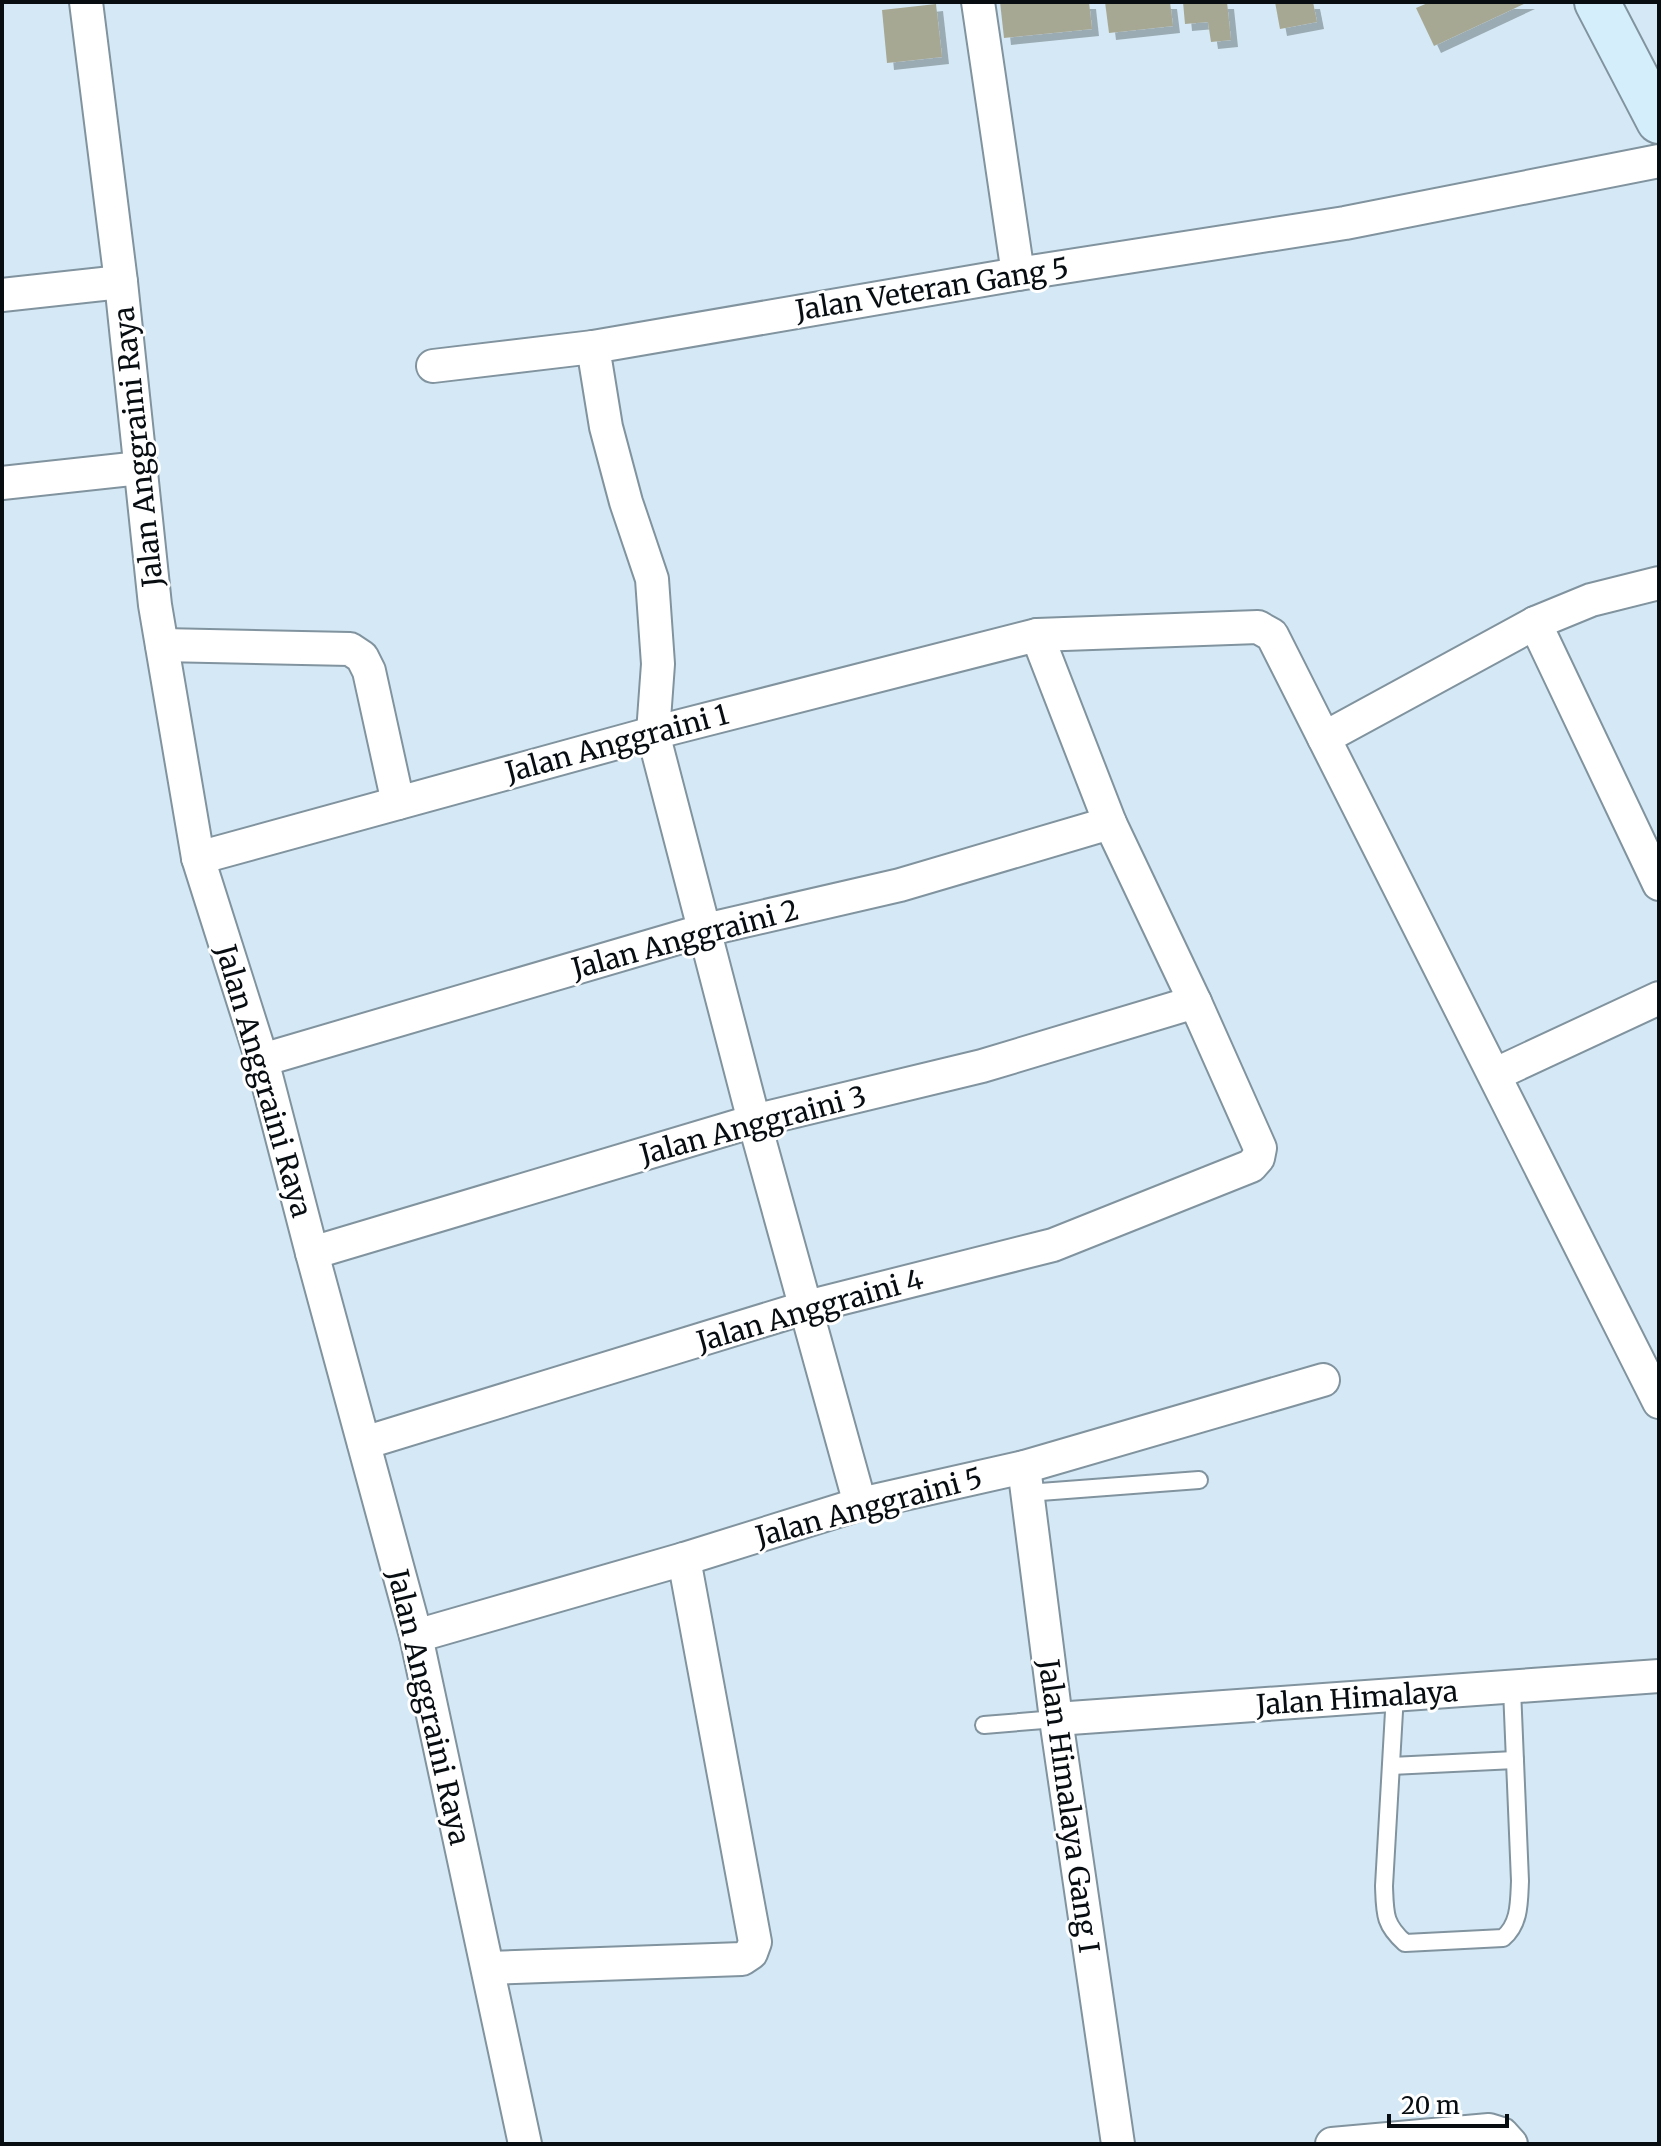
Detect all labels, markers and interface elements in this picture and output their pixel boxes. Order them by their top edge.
street label: Jalan Veteran Gang 5 [792,250,1071,329]
street label: Jalan Anggraini Raya [105,305,171,590]
street label: Jalan Anggraini 1 [501,696,732,790]
street label: Jalan Anggraini 2 [567,891,802,987]
street label: Jalan Anggraini Raya [208,940,320,1221]
street label: Jalan Anggraini 3 [635,1077,870,1173]
street label: Jalan Anggraini 4 [692,1260,927,1360]
street label: Jalan Anggraini 5 [751,1459,986,1555]
street label: Jalan Anggraini Raya [380,1565,478,1848]
street label: Jalan Himalaya Gang I [1030,1656,1107,1955]
street label: Jalan Himalaya [1254,1673,1459,1723]
scale bar [1389,2078,1507,2128]
text: 20 m [1401,2090,1460,2121]

